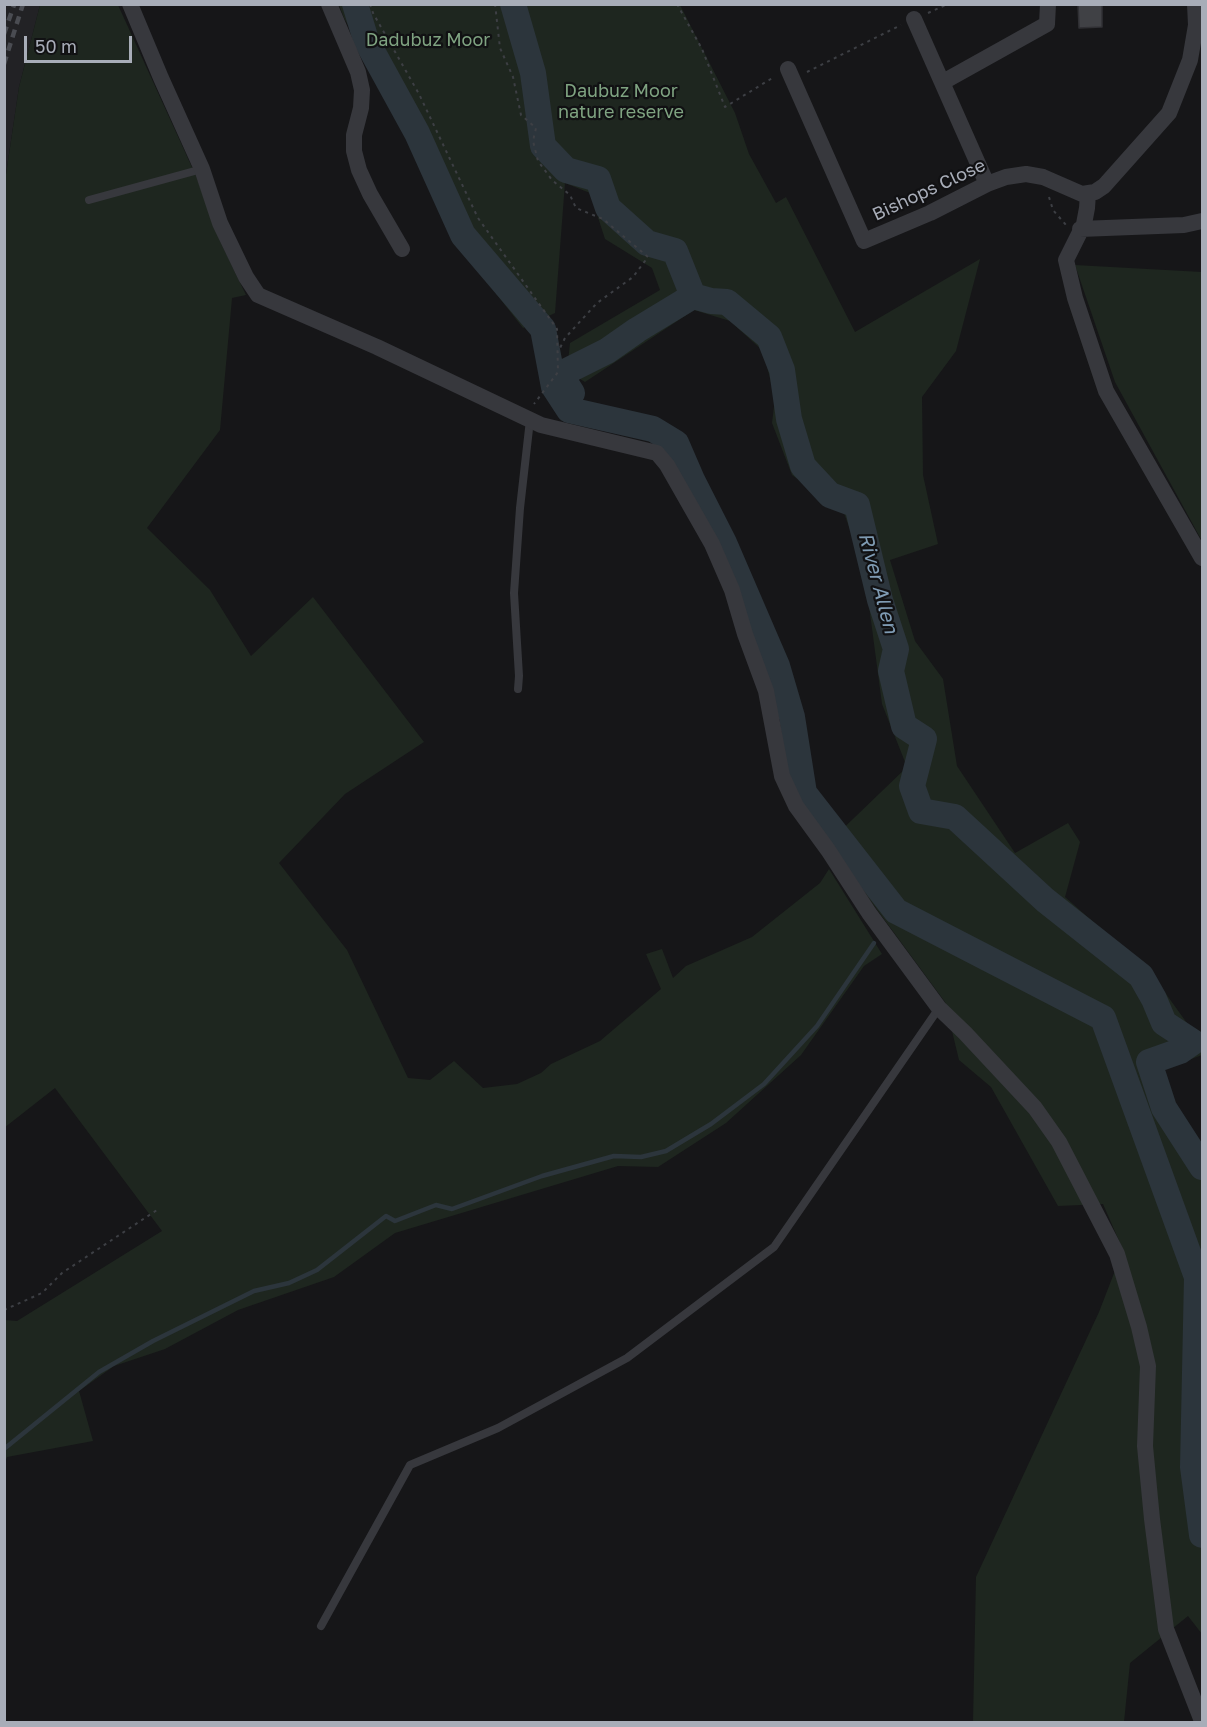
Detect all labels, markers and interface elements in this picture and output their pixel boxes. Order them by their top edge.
scale bar [27,24,135,62]
park label: Dadubuz Moor [366,29,490,51]
text: 50 m [35,35,77,57]
park label: Daubuz Moor nature reserve [558,80,684,122]
street label: Bishops Close [869,154,989,226]
water label: River Allen [853,530,903,636]

